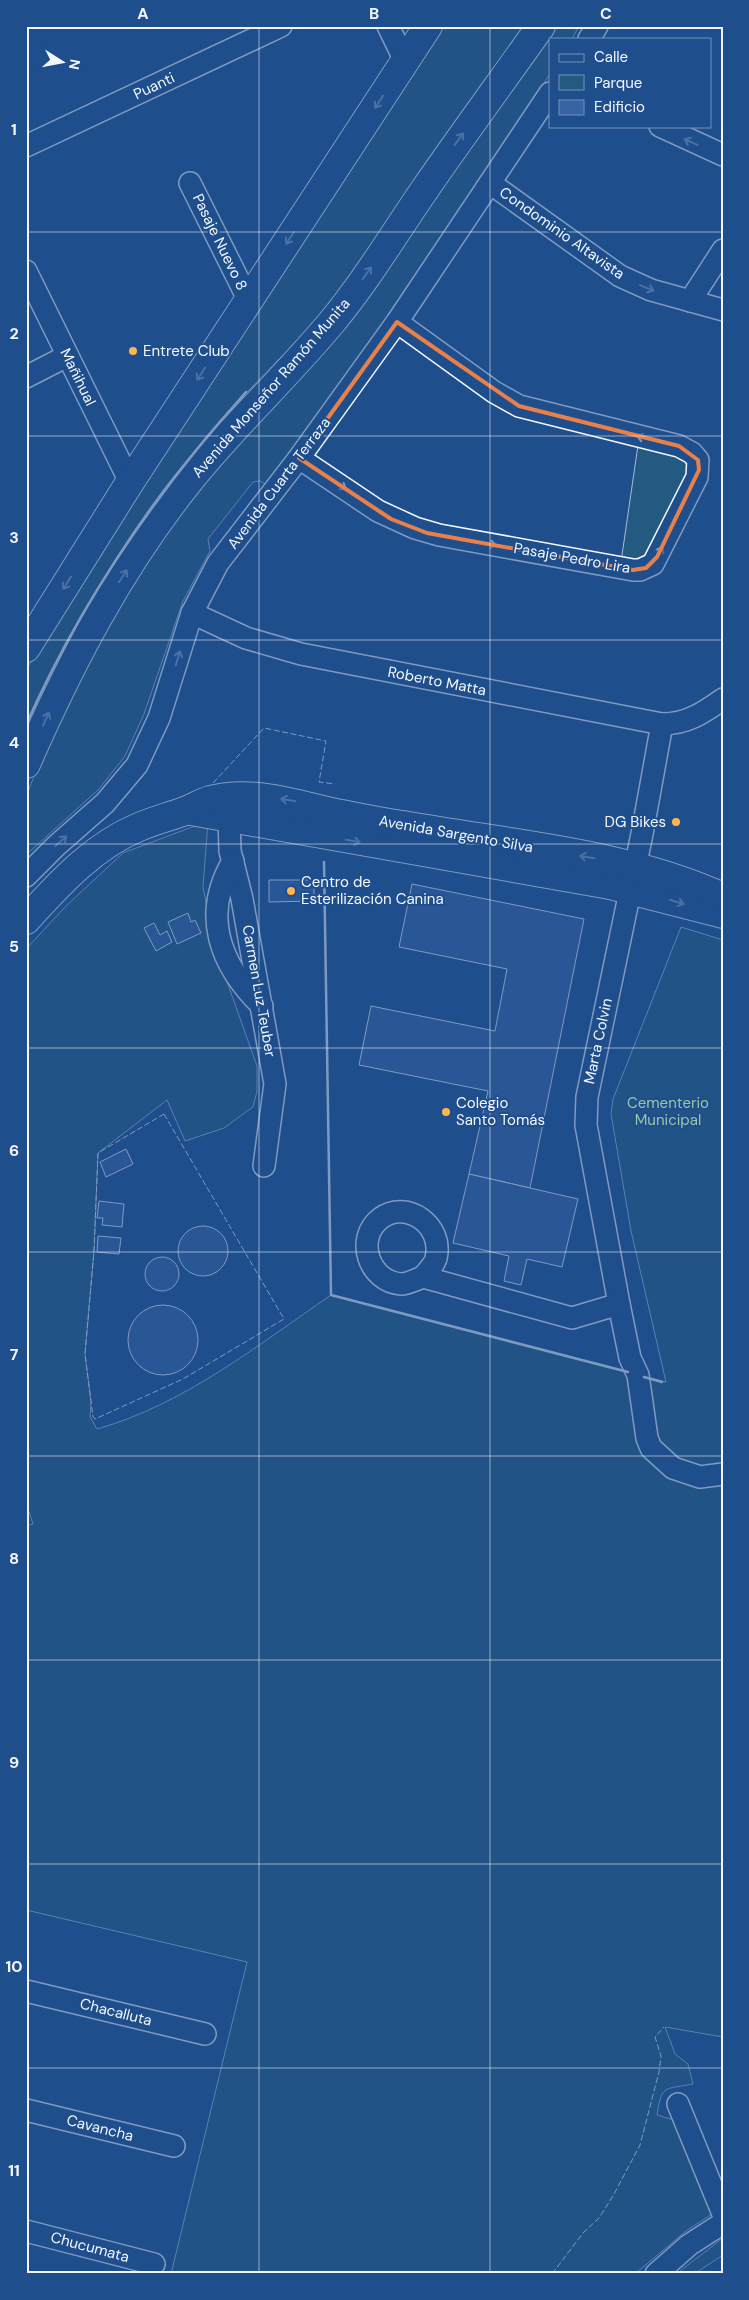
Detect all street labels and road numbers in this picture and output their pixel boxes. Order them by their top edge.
street label: Puanti [130,68,178,104]
street label: Condominio Altavista [495,182,629,284]
street label: Pasaje Nuevo 8 [188,190,252,294]
street label: Avenida Monseñor Ramón Munita [188,294,354,482]
street label: Mañihual [55,345,101,409]
street label: Avenida Cuarta Terraza [223,413,335,553]
street label: Pasaje Pedro Lira [512,538,632,578]
street label: Roberto Matta [386,662,488,700]
street label: Avenida Sargento Silva [377,811,535,857]
street label: Carmen Luz Teuber [238,923,281,1059]
street label: Marta Colvin [579,996,617,1086]
street label: Chacalluta [78,1993,154,2031]
street label: Cavancha [64,2110,136,2146]
street label: Chucumata [49,2227,131,2267]

